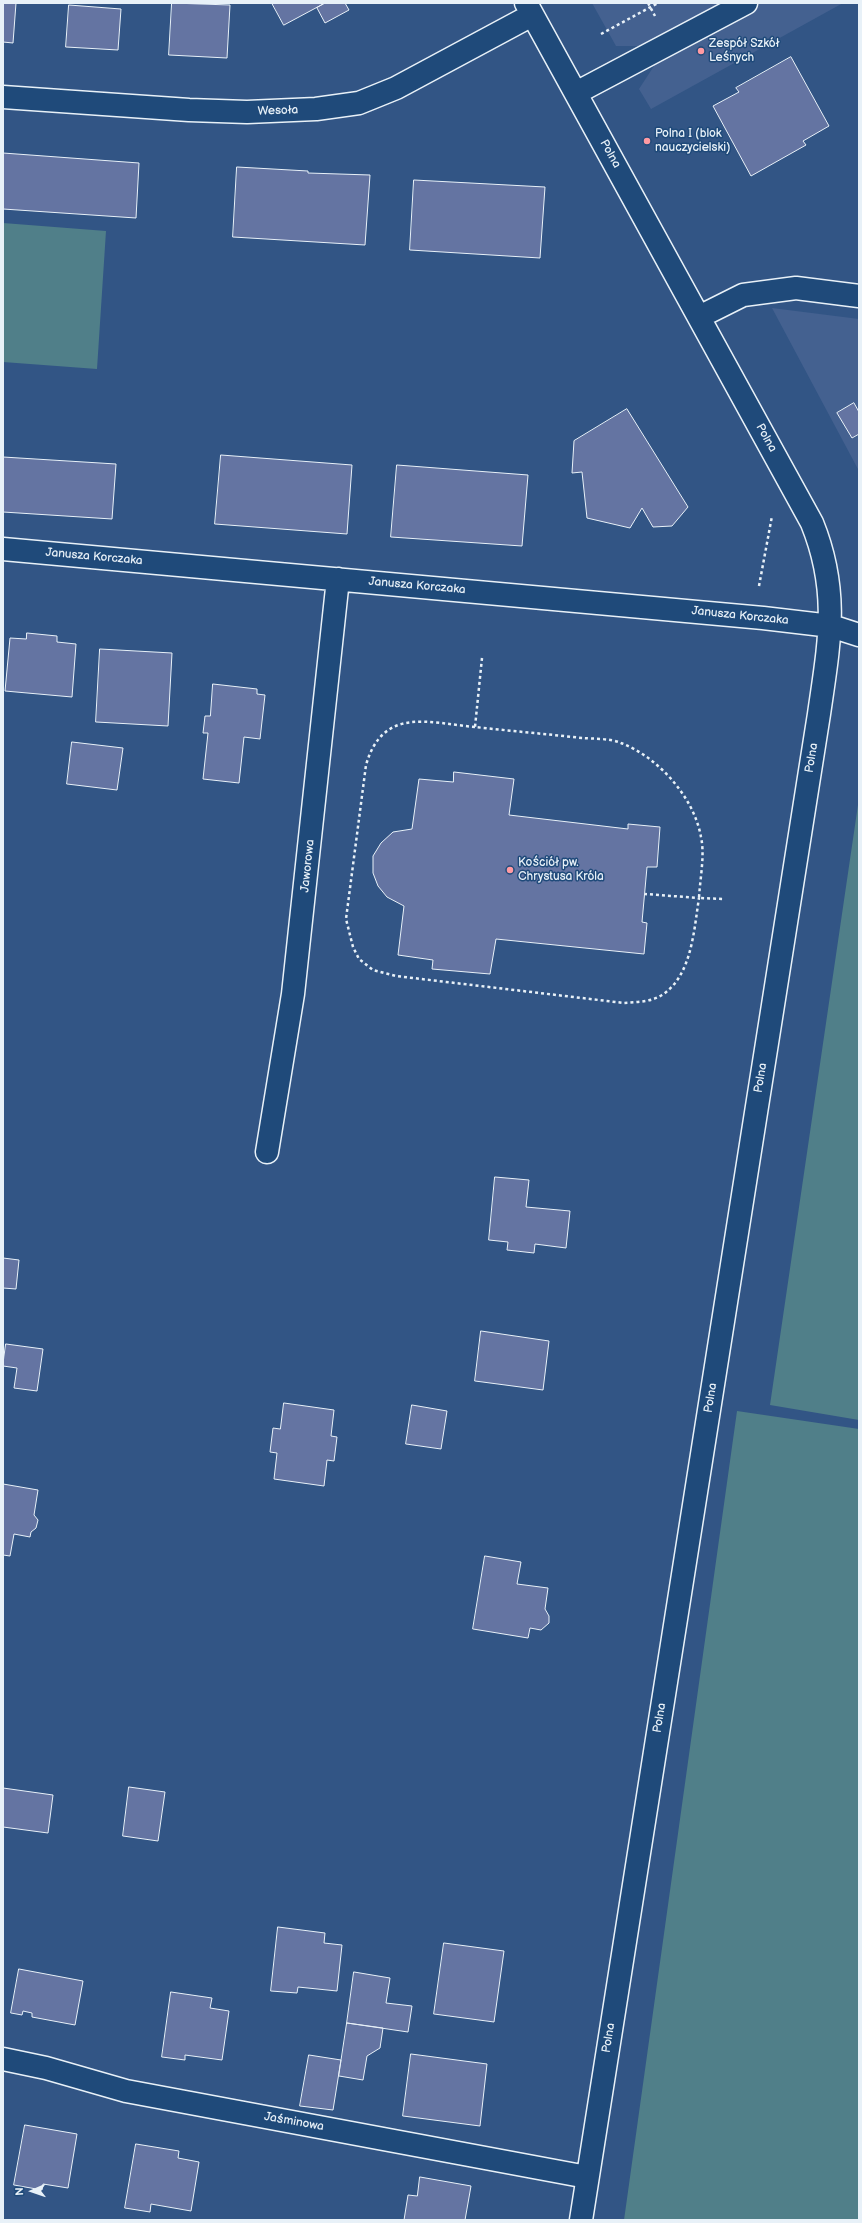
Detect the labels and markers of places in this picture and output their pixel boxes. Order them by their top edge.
place label: Zespół Szkół Leśnych [709,37,779,65]
marker: Zespół Szkół Leśnych [696,46,706,56]
place label: Polna I (blok nauczycielski) [655,127,731,155]
marker: Polna I (blok nauczycielski) [642,136,652,146]
place label: Kościół pw. Chrystusa Króla [518,856,604,884]
marker: Kościół pw. Chrystusa Króla [505,865,515,875]

